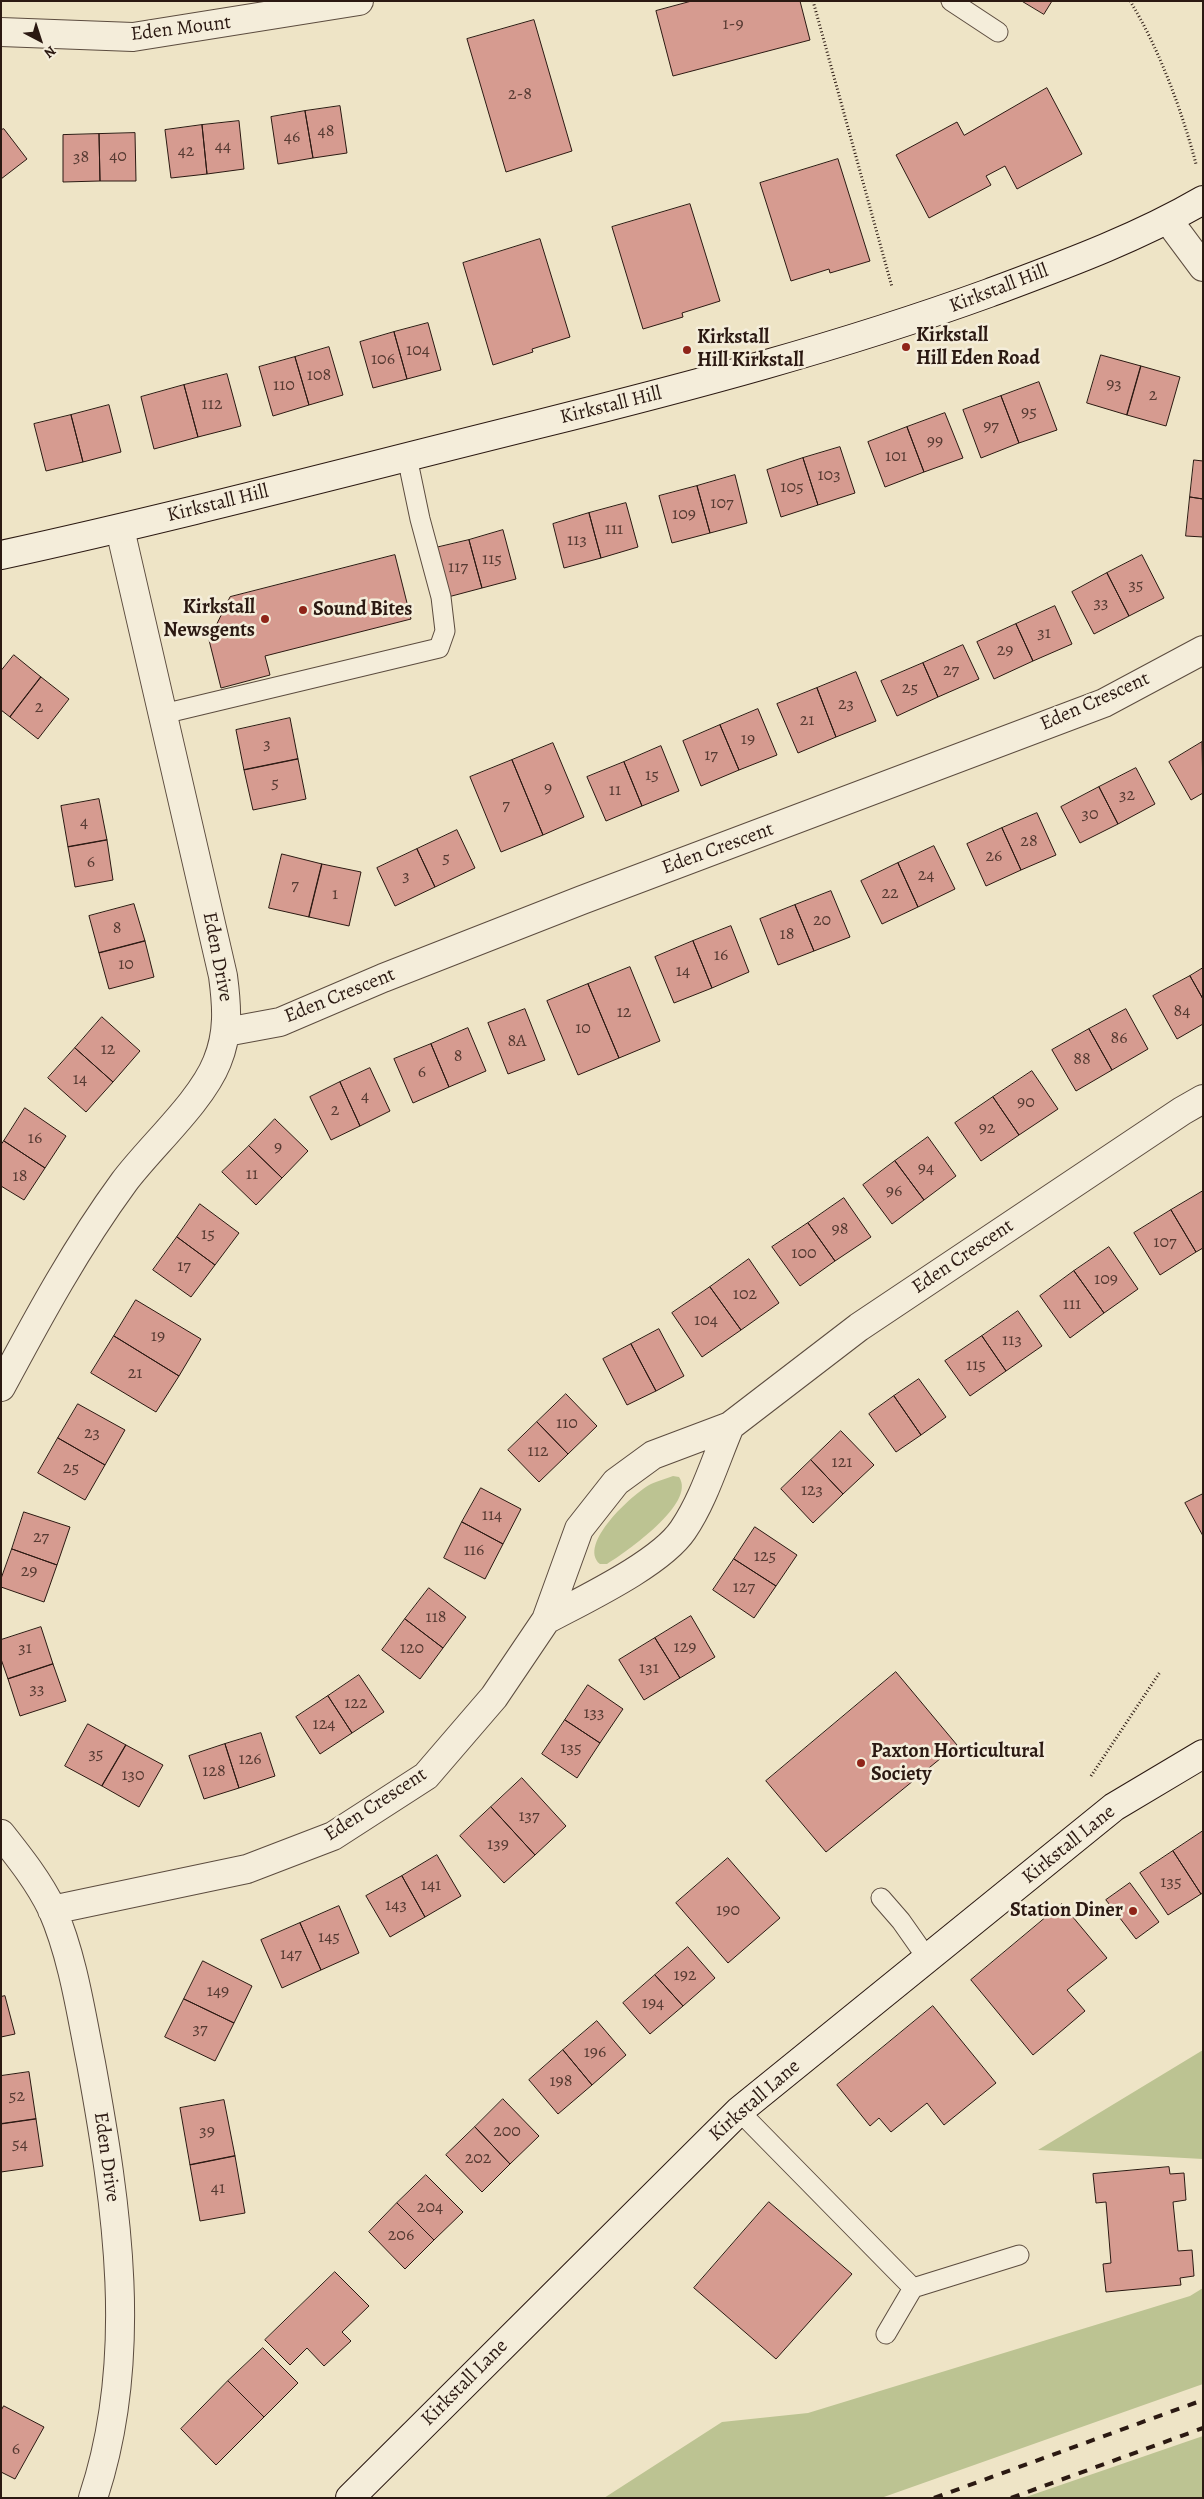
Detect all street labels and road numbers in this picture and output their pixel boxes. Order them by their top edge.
street label: Eden Mount [130,11,232,47]
street label: Kirkstall Hill [946,259,1052,319]
street label: Kirkstall Hill [558,382,664,430]
street label: Kirkstall Hill [165,480,271,528]
street label: Eden Crescent [1037,667,1153,737]
street label: Eden Crescent [659,818,777,880]
street label: Eden Drive [197,910,237,1004]
street label: Eden Crescent [281,963,399,1029]
street label: Eden Crescent [908,1214,1018,1300]
street label: Eden Crescent [320,1763,432,1847]
street label: Kirkstall Lane [1018,1800,1120,1890]
street label: Kirkstall Lane [705,2055,805,2147]
street label: Eden Drive [88,2110,124,2204]
street label: Kirkstall Lane [417,2335,513,2431]

